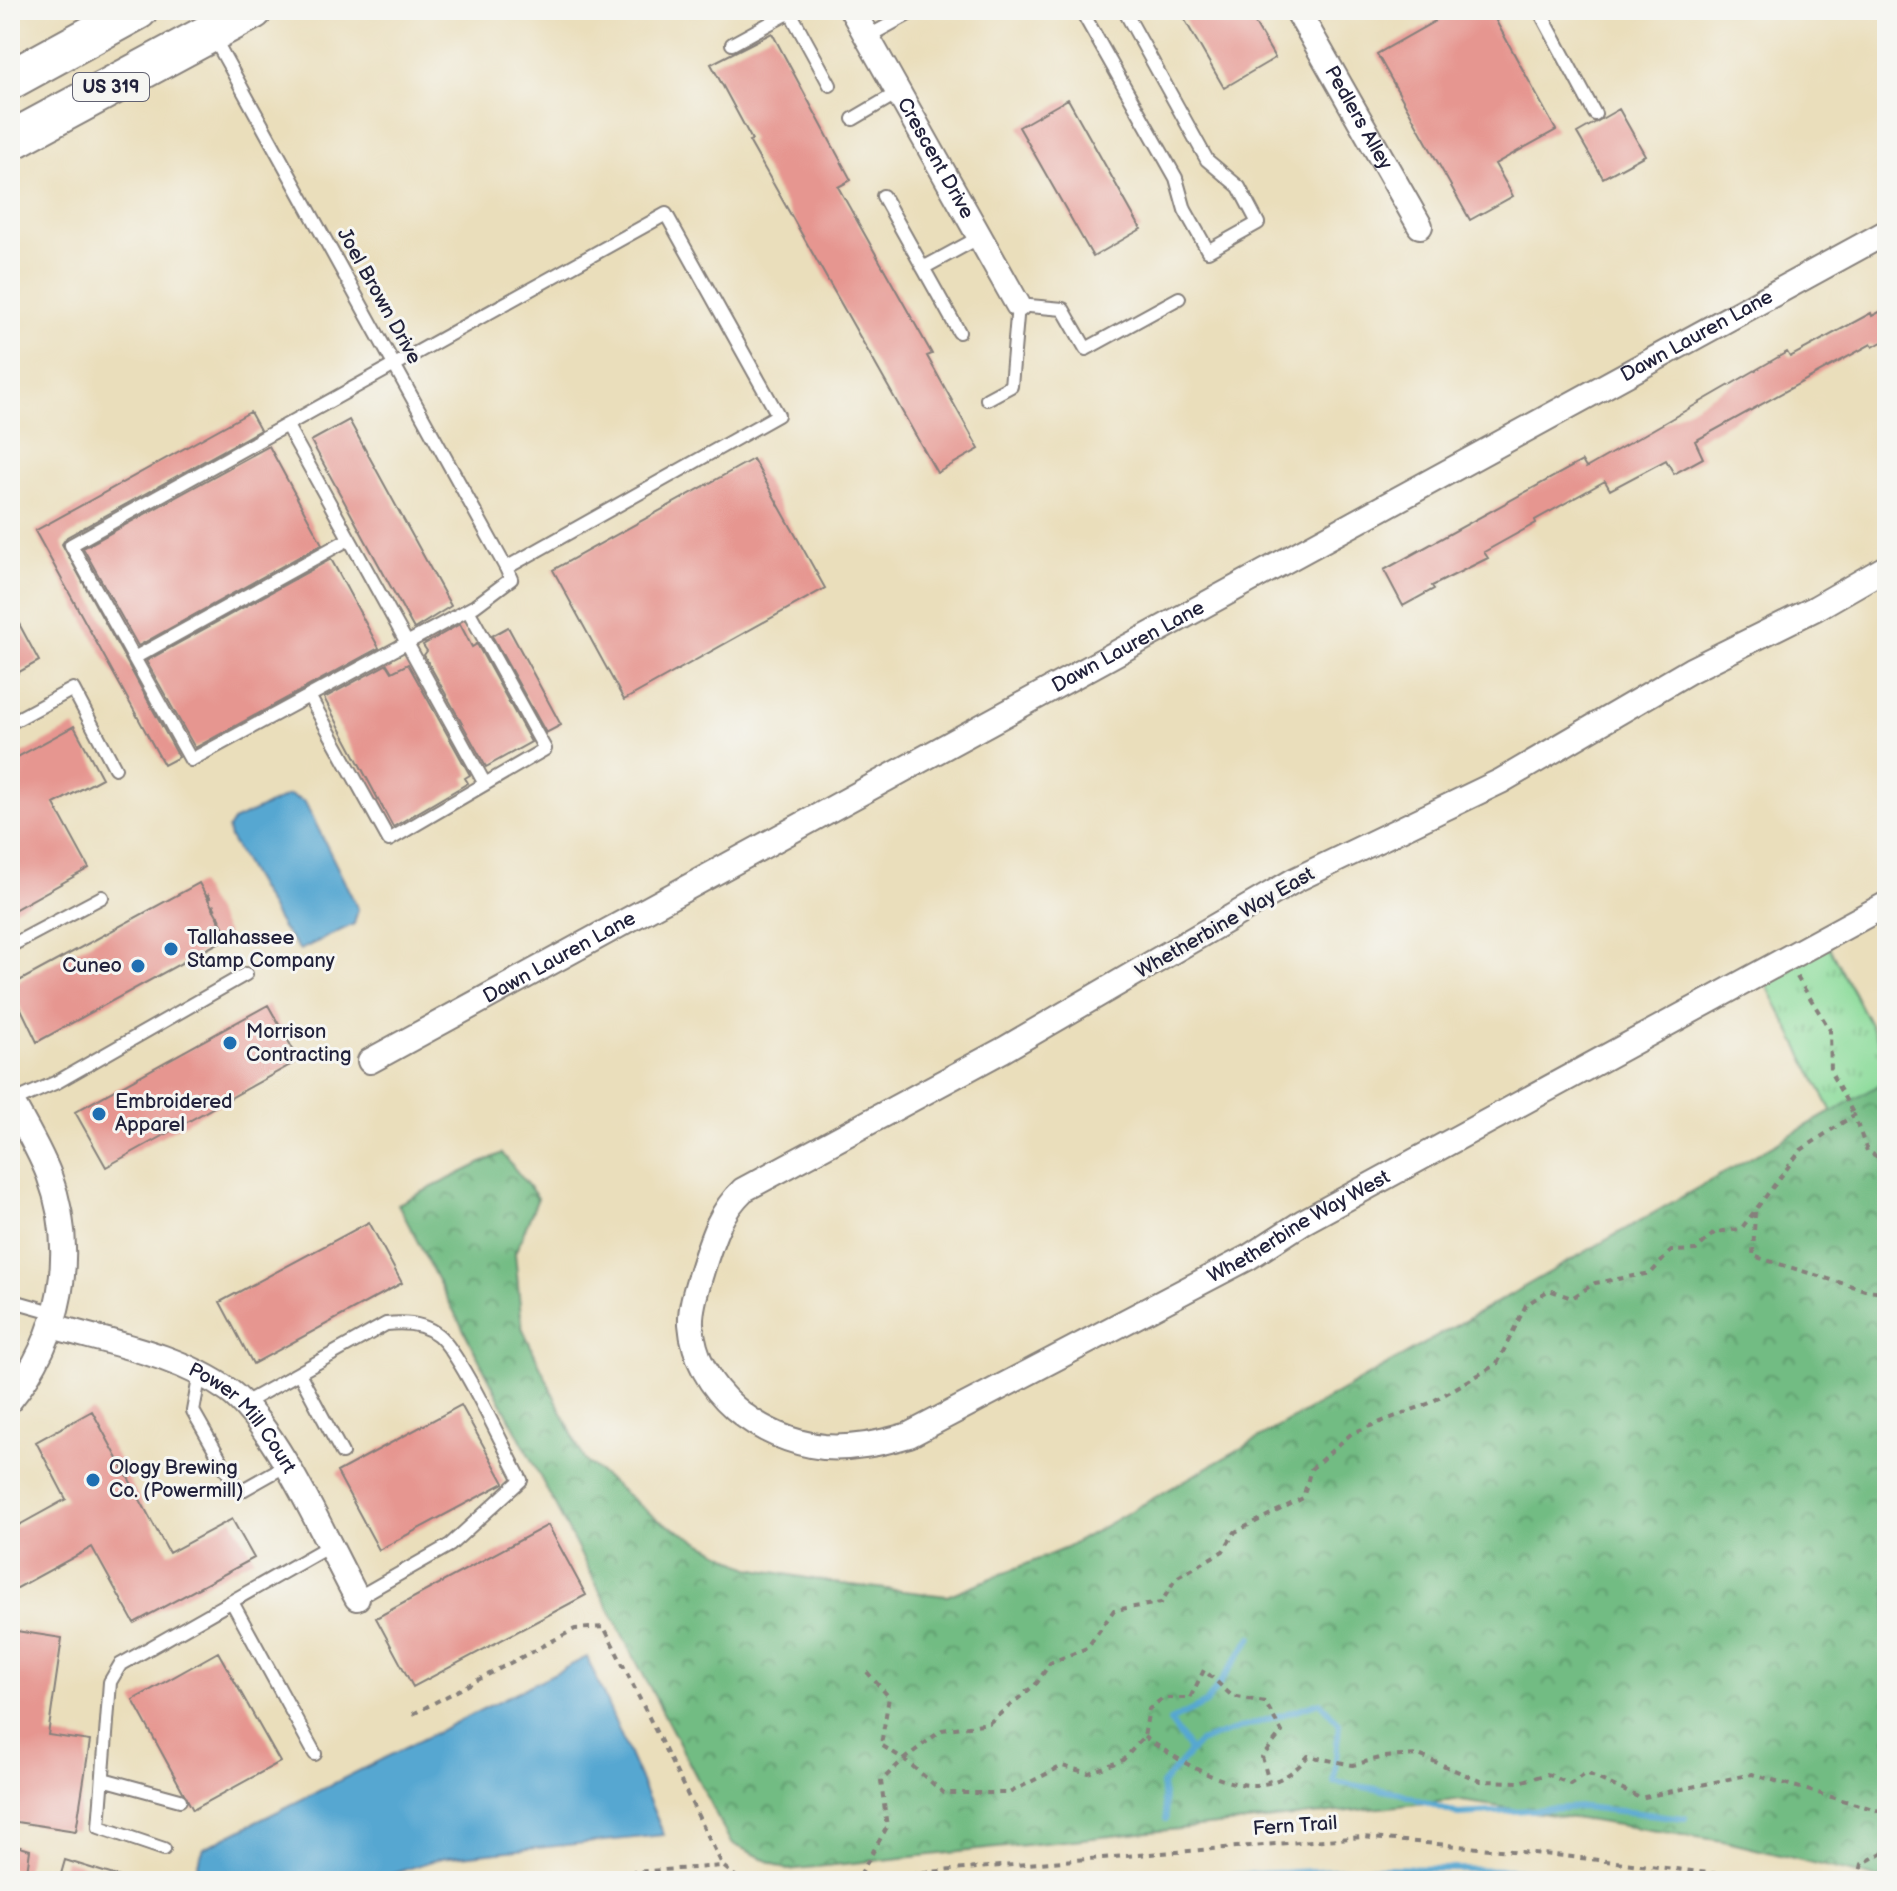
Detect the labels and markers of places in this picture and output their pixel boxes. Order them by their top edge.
place label: Tallahassee Stamp Company [187,926,335,973]
marker: Tallahassee Stamp Company [162,940,180,958]
place label: Cuneo [62,954,122,978]
marker: Cuneo [129,957,147,975]
place label: Morrison Contracting [246,1020,351,1067]
marker: Morrison Contracting [221,1034,239,1052]
place label: Embroidered Apparel [115,1090,232,1137]
marker: Embroidered Apparel [90,1105,108,1123]
place label: Ology Brewing Co. (Powermill) [109,1456,243,1503]
marker: Ology Brewing Co. (Powermill) [84,1471,102,1489]

